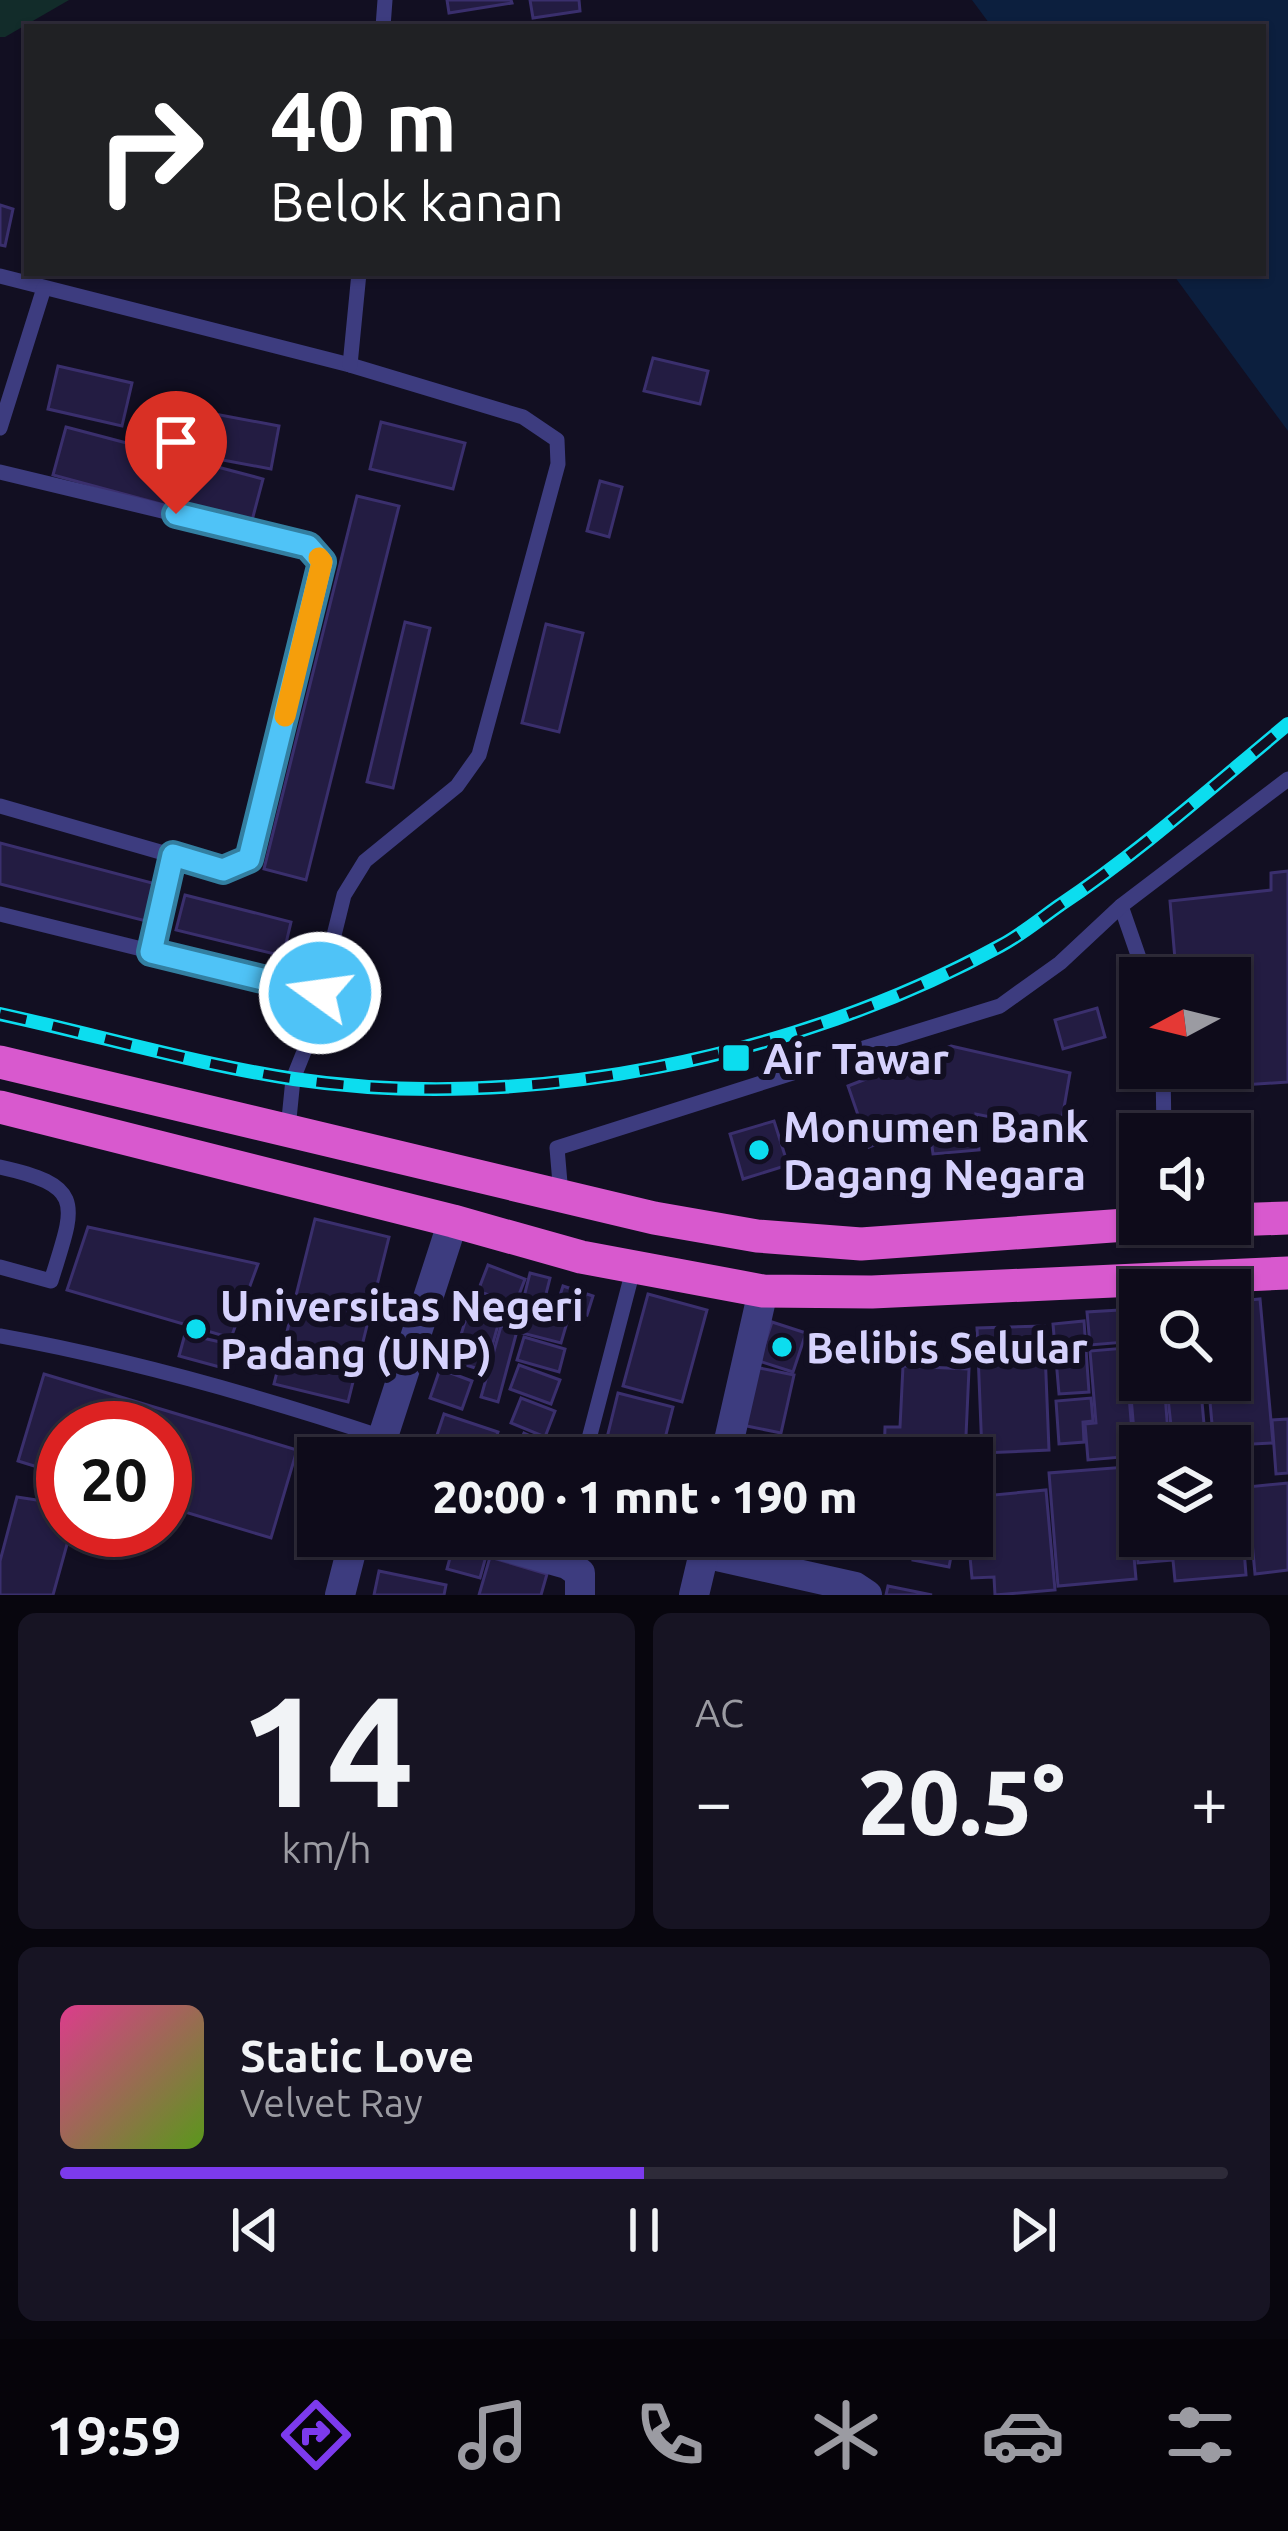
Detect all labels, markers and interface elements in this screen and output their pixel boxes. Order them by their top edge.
icon: right [72,72,228,228]
text: 40 m [270,73,457,167]
text: Belok kanan [270,171,564,231]
pin [125,391,227,514]
icon: arrive [143,409,209,475]
position arrow [257,930,383,1056]
north arrow [1119,957,1251,1089]
map controls [1119,957,1251,1557]
place label: Air Tawar [763,1035,949,1082]
marker: Air Tawar [720,1042,752,1074]
place label: Monumen Bank Dagang Negara [783,1103,1089,1198]
button: sound [1119,1113,1251,1245]
marker: Monumen Bank Dagang Negara [746,1137,772,1163]
button: search [1119,1269,1251,1401]
place label: Universitas Negeri Padang (UNP) [220,1282,584,1377]
marker: Universitas Negeri Padang (UNP) [183,1316,209,1342]
place label: Belibis Selular [806,1324,1088,1371]
marker: Belibis Selular [769,1334,795,1360]
speed limit sign: 20 [36,1401,192,1557]
button: layers [1119,1425,1251,1557]
text: 20:00 · 1 mnt · 190 m [432,1471,858,1522]
text: 14 [239,1662,414,1836]
text: AC [695,1691,744,1734]
text: 20.5° [858,1751,1065,1852]
text: − [695,1764,732,1838]
text: + [1191,1764,1228,1838]
text: km/h [281,1827,372,1870]
text: Static Love [240,2030,474,2081]
text: Velvet Ray [240,2081,423,2124]
icon: previous [222,2197,288,2263]
icon: pause [611,2197,677,2263]
icon: next [1000,2197,1066,2263]
icon: directions [274,2393,358,2477]
icon: music [451,2393,535,2477]
icon: phone [628,2393,712,2477]
icon: climate [804,2393,888,2477]
icon: car [981,2393,1065,2477]
icon: filters [1158,2393,1242,2477]
text: 19:59 [46,2405,181,2465]

